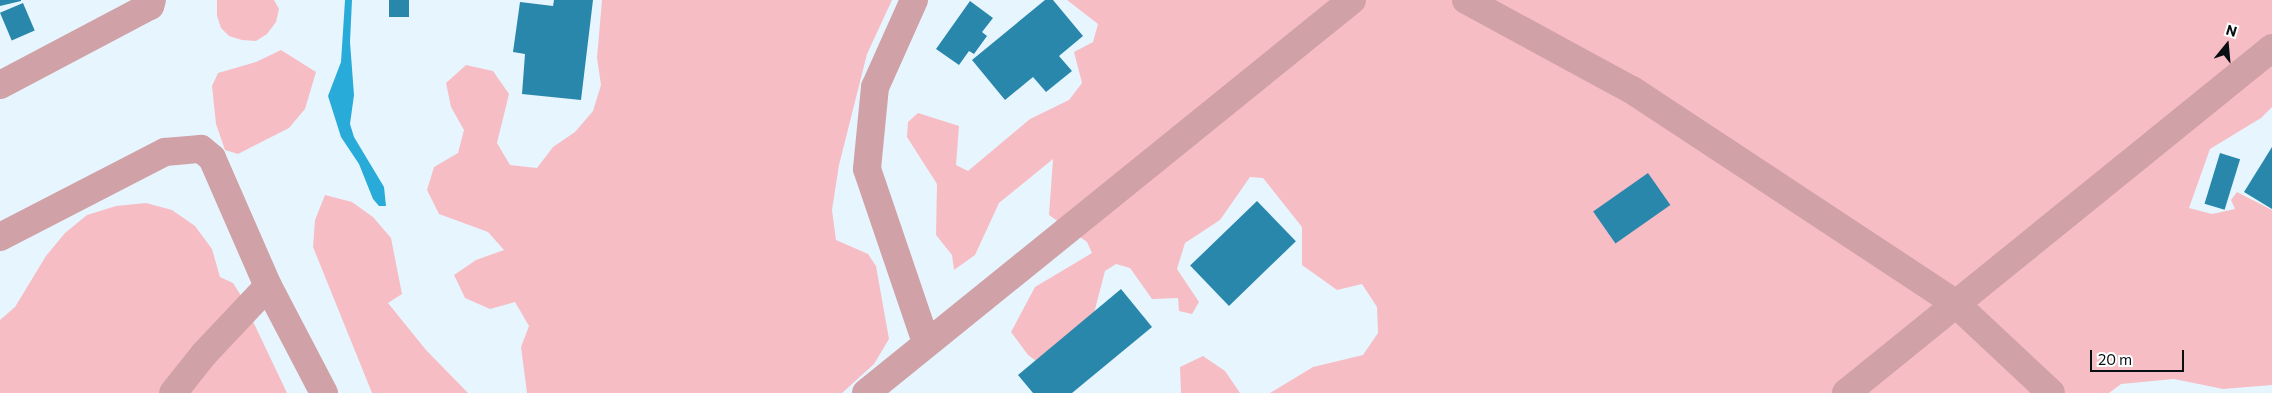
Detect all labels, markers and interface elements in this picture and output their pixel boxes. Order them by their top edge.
north arrow [2202,20,2252,70]
text: N [2224,21,2239,40]
scale bar [2092,340,2186,372]
text: 20 m [2098,350,2132,368]

